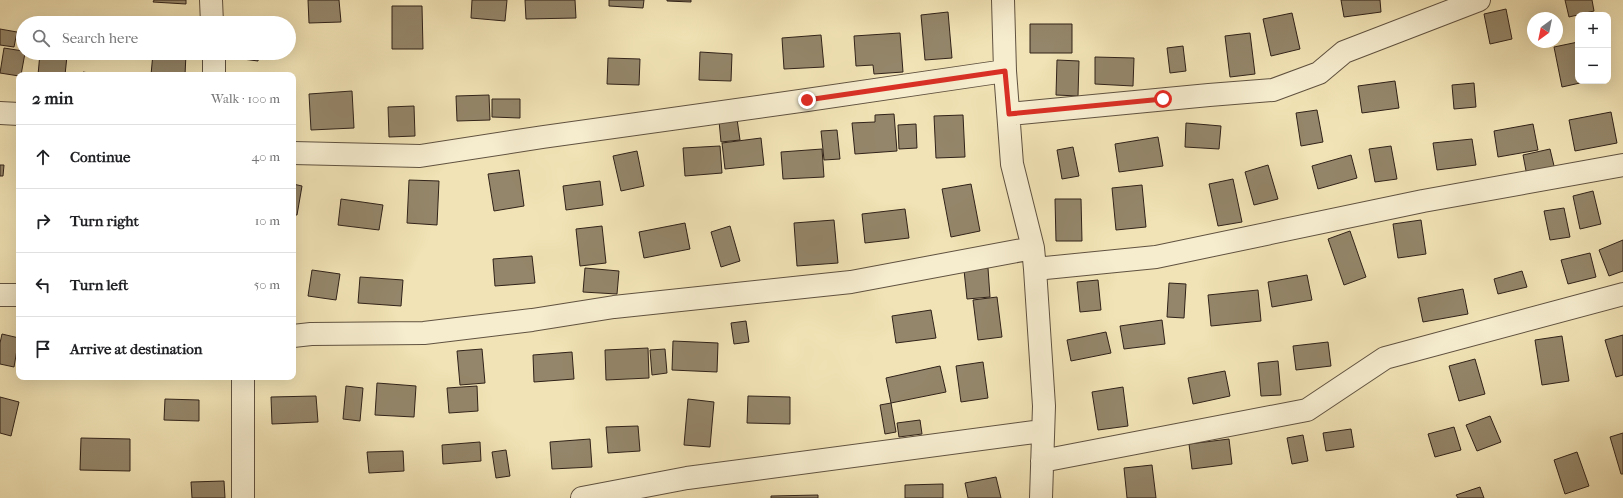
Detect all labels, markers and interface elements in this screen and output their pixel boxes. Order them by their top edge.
north arrow [1527,12,1563,48]
map controls [1575,12,1611,84]
button: + [1575,12,1611,48]
search box [16,16,296,60]
icon: search [30,27,52,49]
text: Search here [62,29,138,47]
button: − [1575,48,1611,84]
text: 2 min [32,88,73,108]
route start [1154,90,1172,108]
text: Walk · 100 m [211,91,280,106]
route end [798,91,816,109]
icon: ahead [32,146,54,168]
text: Continue [70,148,130,166]
text: 40 m [252,149,280,164]
icon: right [32,210,54,232]
text: Turn right [70,212,139,230]
text: 10 m [255,213,280,228]
icon: left [32,274,54,296]
text: Turn left [70,276,128,294]
text: 50 m [254,277,280,292]
icon: arrive [32,338,54,360]
text: Arrive at destination [70,340,202,358]

